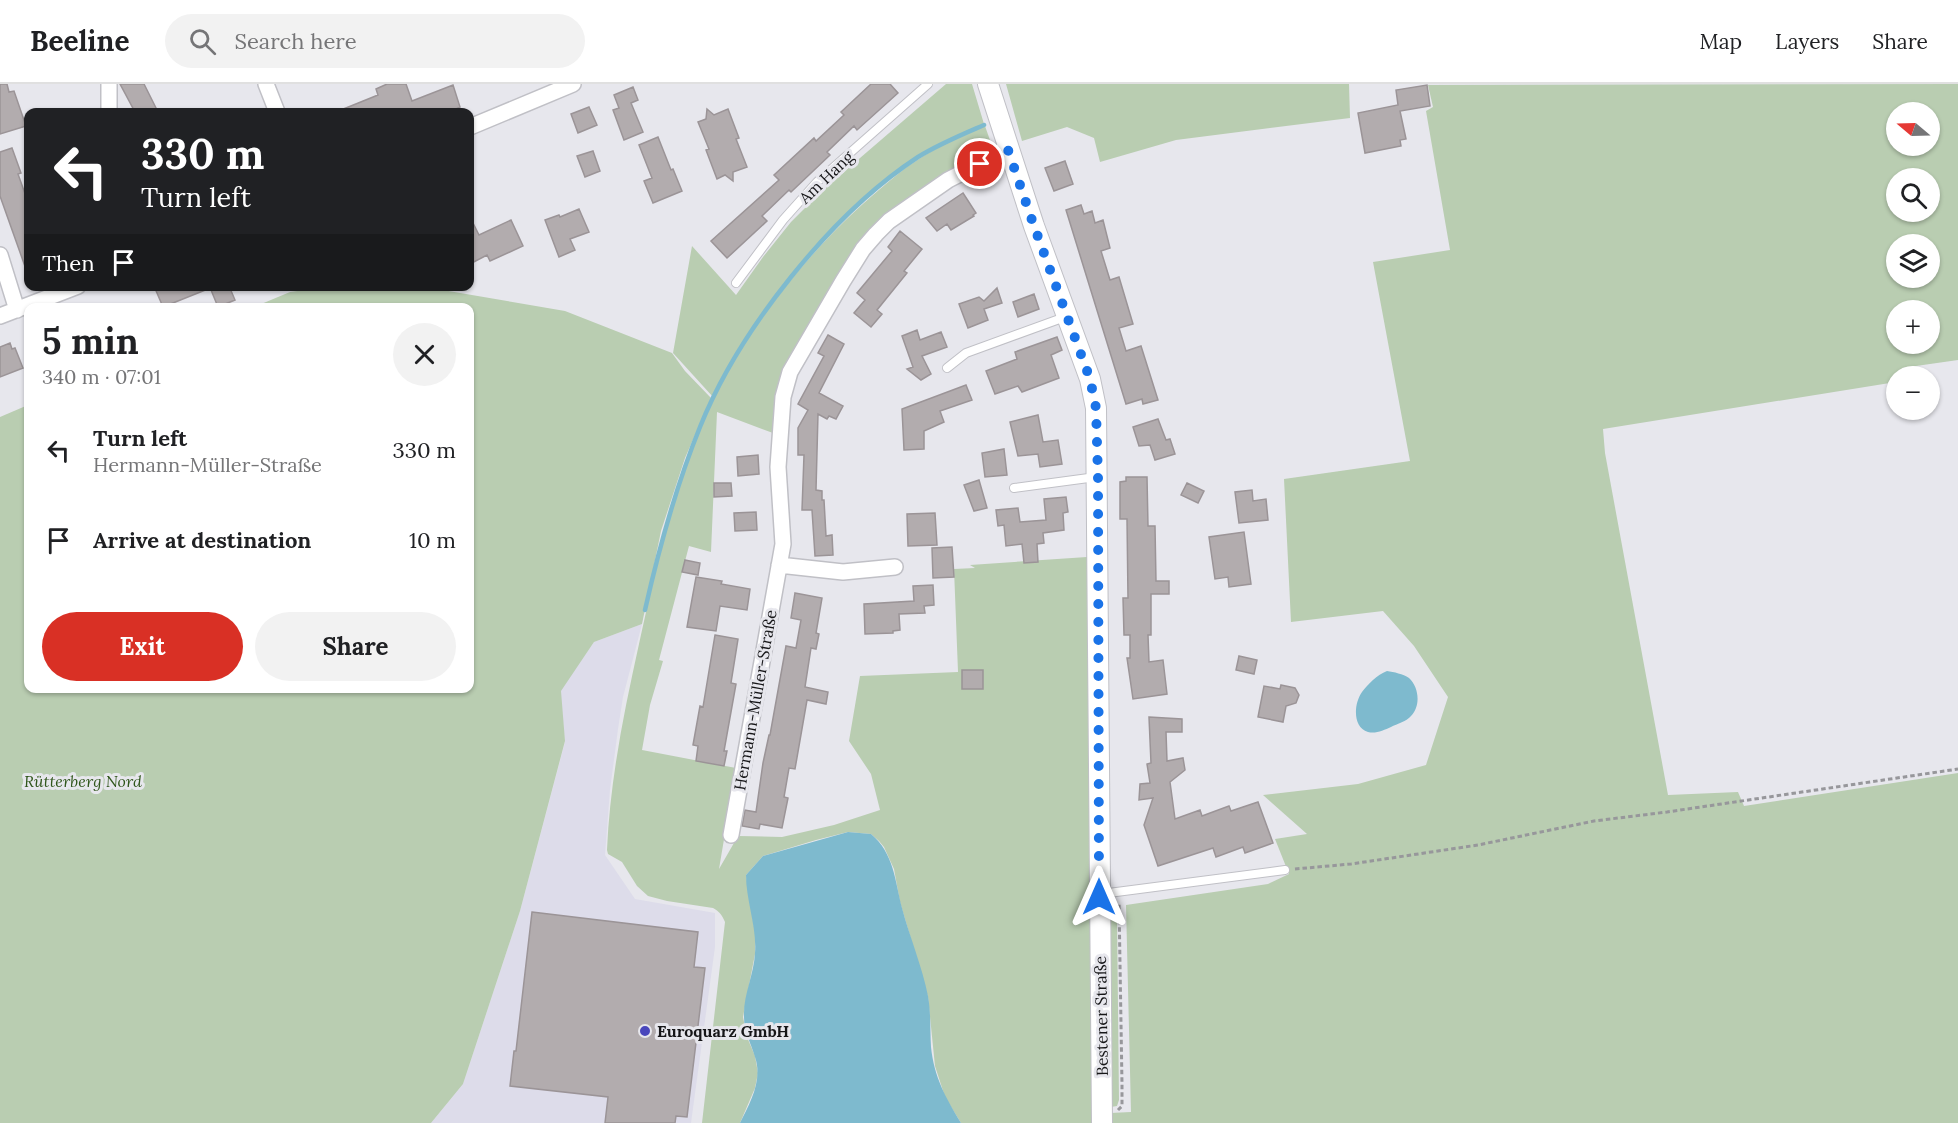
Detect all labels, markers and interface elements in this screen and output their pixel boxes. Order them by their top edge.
search box [165,14,585,68]
text: Beeline [30,23,129,59]
icon: search [186,25,219,58]
text: Search here [234,27,357,55]
text: Map [1699,28,1742,55]
text: Layers [1775,28,1839,55]
text: Share [1872,28,1928,55]
north arrow [1886,102,1940,156]
map controls [1886,102,1940,420]
text: 330 m [141,127,264,181]
icon: left [42,132,120,210]
pin [954,138,1005,189]
street label: Am Hang [794,145,858,208]
icon: arrive [963,147,996,180]
button: search [1886,168,1940,222]
text: Turn left [141,180,251,214]
button: layers [1886,234,1940,288]
icon: arrive [107,246,140,279]
text: Then [42,249,95,277]
button: + [1886,300,1940,354]
text: 5 min [42,318,139,364]
button: close [393,323,456,386]
text: 340 m · 07:01 [42,364,161,389]
button: − [1886,366,1940,420]
text: Turn left [93,424,187,452]
icon: left [42,434,75,467]
text: 330 m [392,436,456,464]
text: Hermann-Müller-Straße [93,452,322,477]
icon: arrive [42,524,75,557]
text: Arrive at destination [93,526,311,554]
text: 10 m [409,526,456,554]
street label: Hermann-Müller-Straße [729,608,781,792]
button: Exit [42,612,243,681]
button: Share [255,612,456,681]
park label: Rütterberg Nord [24,771,142,791]
position arrow [1067,865,1131,929]
street label: Bestener Straße [1090,955,1112,1076]
place label: Euroquarz GmbH [657,1021,789,1041]
marker: Euroquarz GmbH [638,1024,652,1038]

